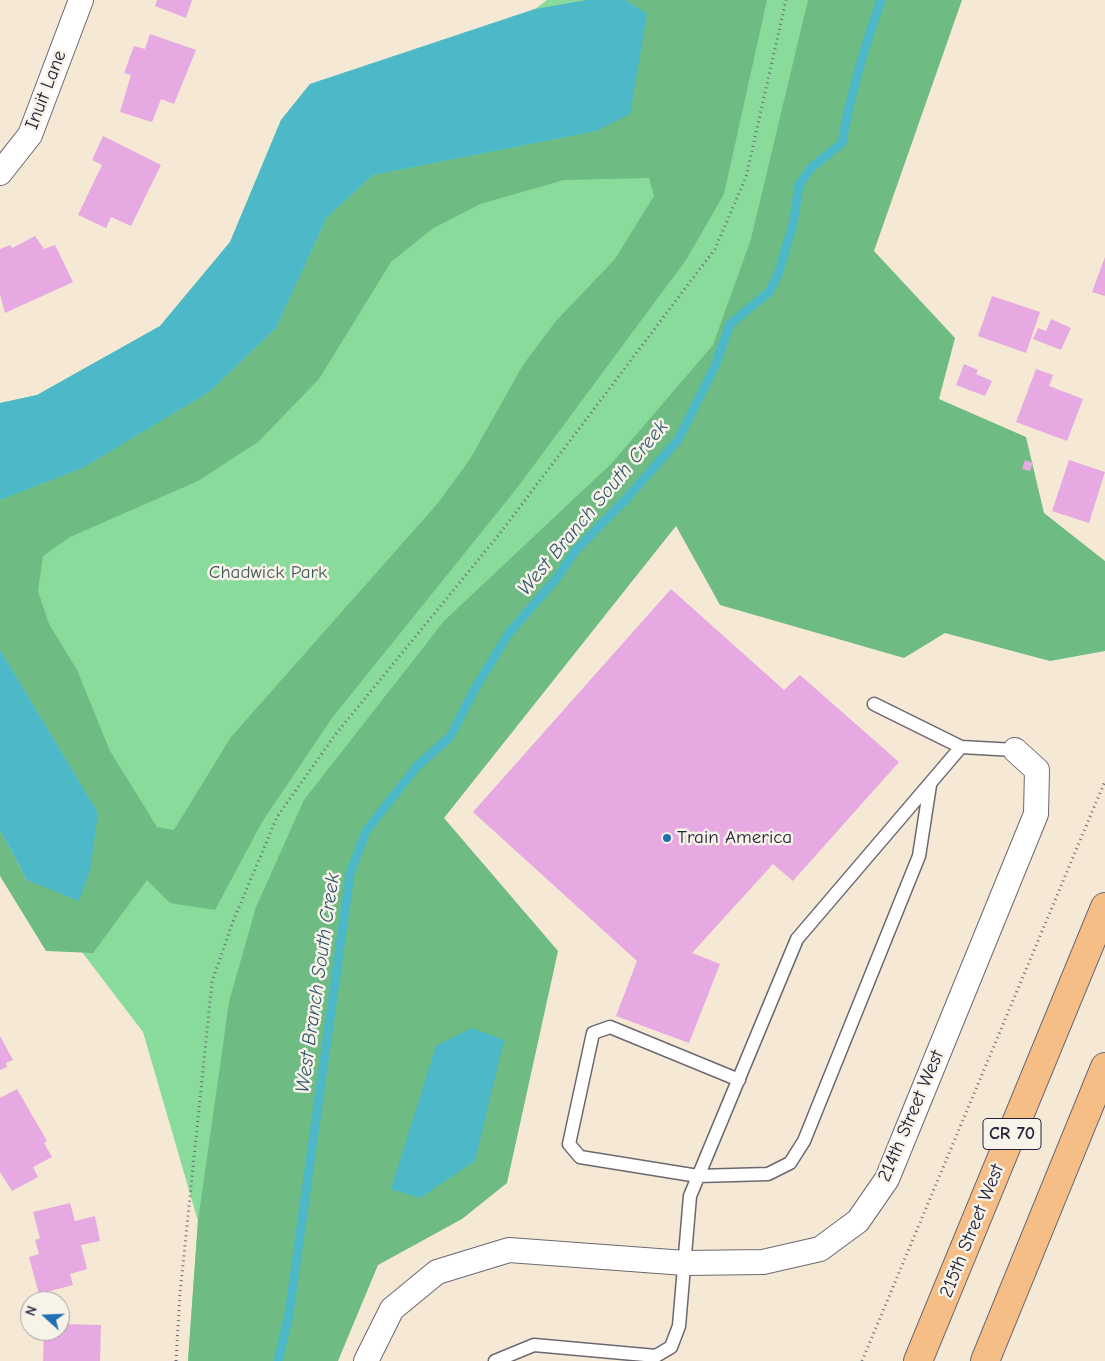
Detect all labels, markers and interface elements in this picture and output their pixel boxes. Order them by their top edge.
street label: Inuit Lane [21,47,71,133]
water label: West Branch South Creek [513,415,673,601]
park label: Chadwick Park [209,562,327,584]
place label: Train America [677,827,792,849]
marker: Train America [661,832,673,844]
water label: West Branch South Creek [291,872,345,1094]
street label: 214th Street West [873,1047,949,1185]
road number: CR 70 [983,1118,1041,1150]
street label: 215th Street West [935,1161,1009,1301]
north arrow [20,1291,70,1341]
text: N [22,1304,41,1318]

